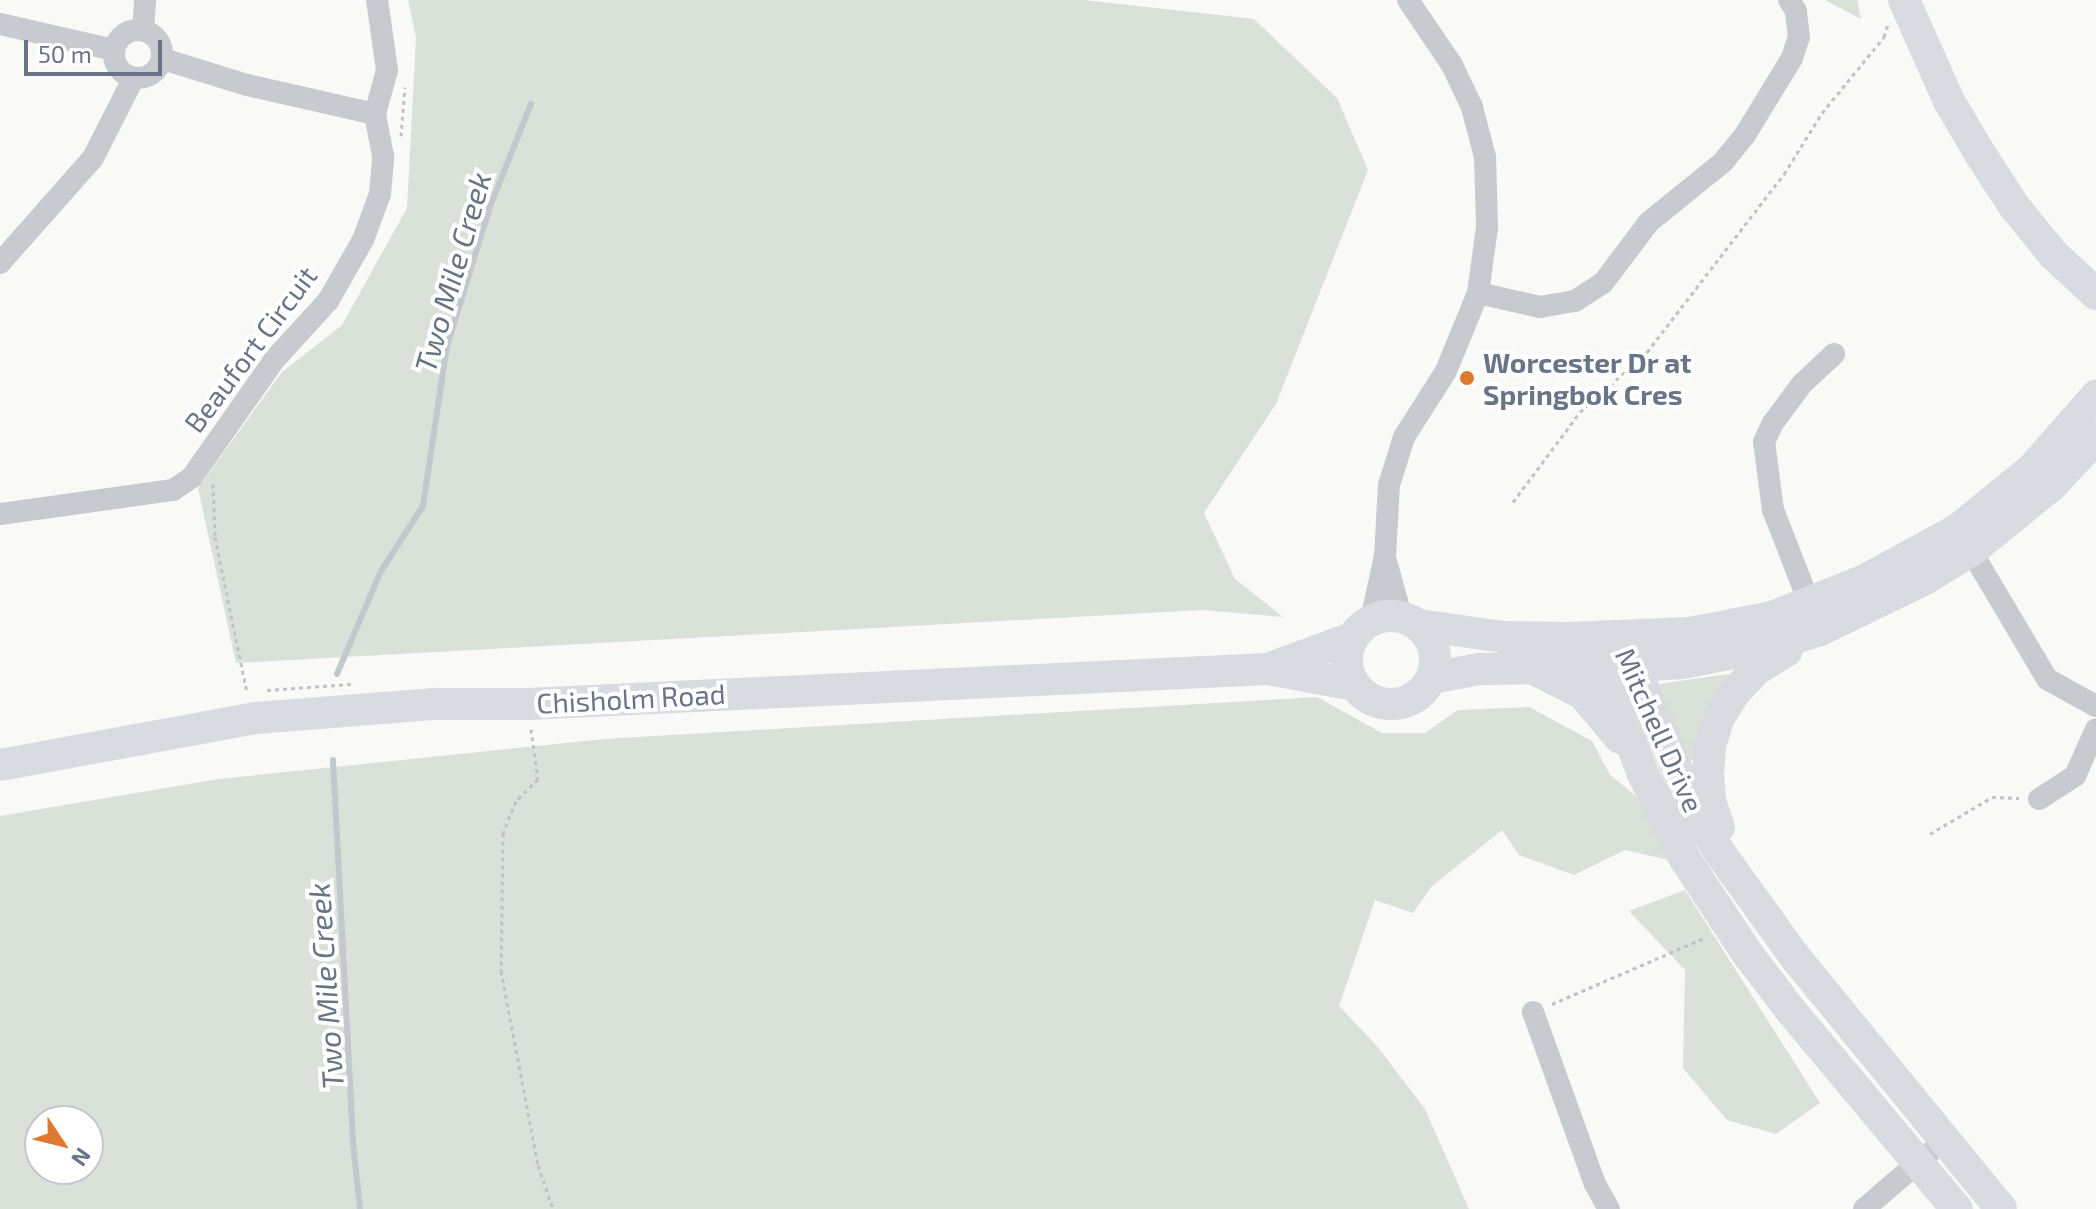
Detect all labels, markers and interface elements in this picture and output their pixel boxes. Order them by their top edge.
scale bar [28,24,166,74]
text: 50 m [38,39,92,68]
water label: Two Mile Creek [406,168,498,376]
street label: Beaufort Circuit [177,259,323,439]
place label: Worcester Dr at Springbok Cres [1483,345,1693,411]
marker: Worcester Dr at Springbok Cres [1458,369,1476,387]
street label: Mitchell Drive [1609,643,1711,817]
street label: Chisholm Road [536,676,726,720]
water label: Two Mile Creek [300,882,350,1090]
north arrow [24,1105,104,1185]
text: N [67,1144,97,1172]

